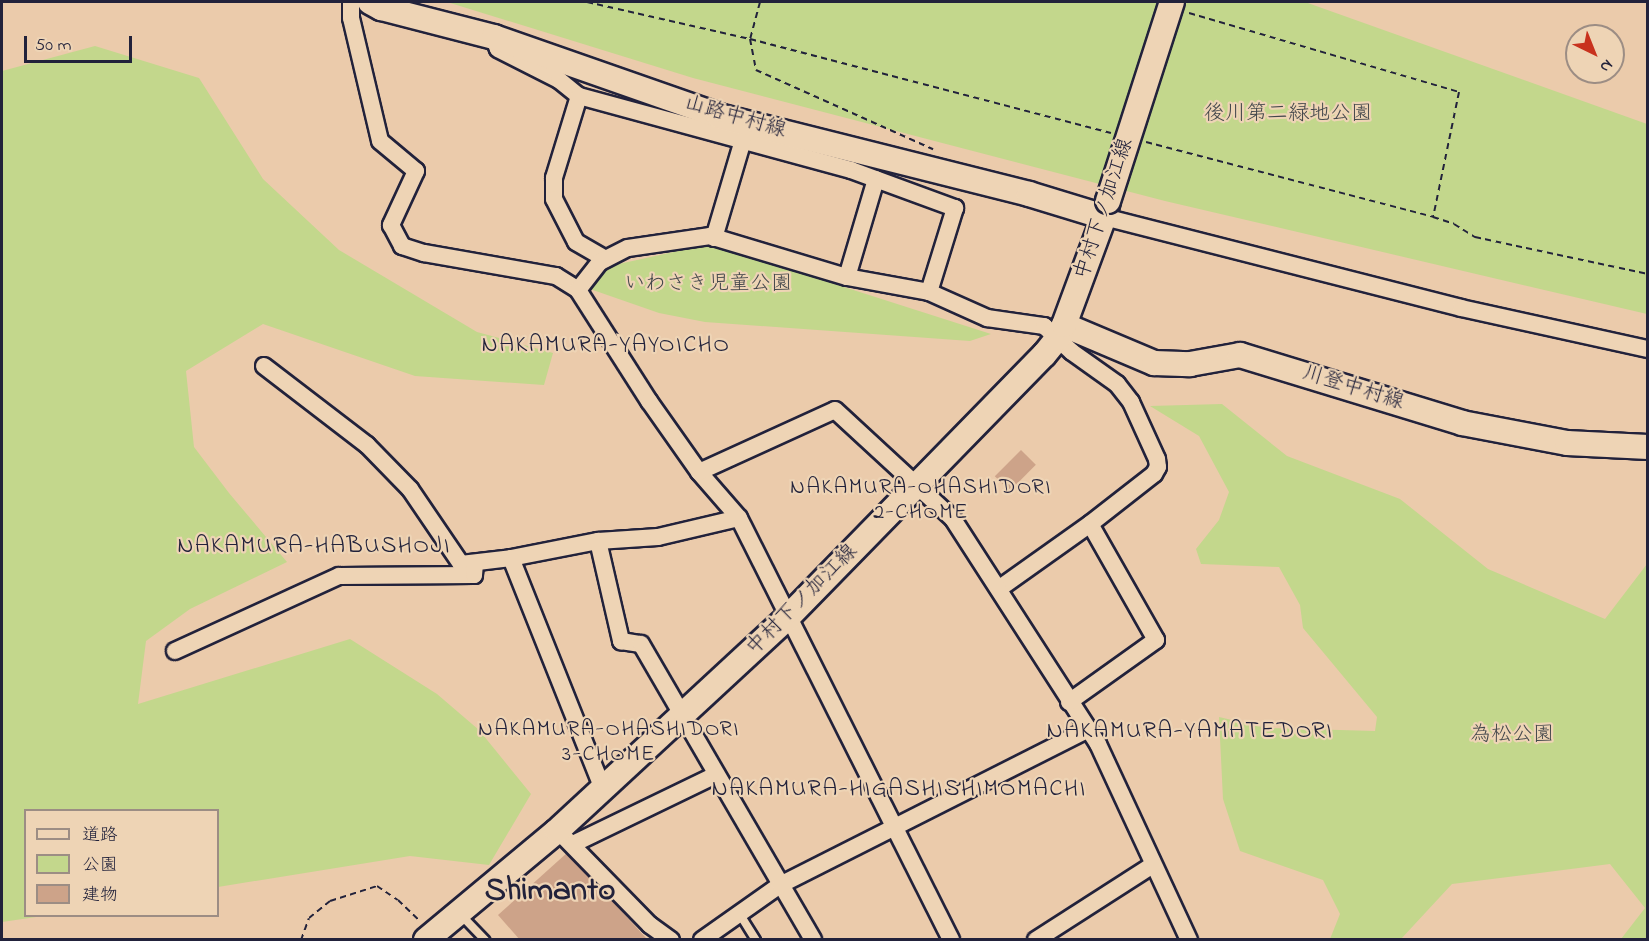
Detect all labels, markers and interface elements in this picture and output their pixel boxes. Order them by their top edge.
scale bar [27,24,135,62]
north arrow [1565,24,1625,84]
text: 50 m [35,33,72,59]
text: N [1594,53,1618,78]
street label: 山路中村線 [681,90,789,144]
park label: 後川第二緑地公園 [1204,101,1372,127]
street label: 中村下ノ加江線 [1069,135,1139,283]
park label: いわさき児童公園 [624,271,792,297]
district label: NAKAMURA-YAYOICHO [481,332,731,360]
street label: 川登中村線 [1299,361,1407,415]
district label: NAKAMURA-OHASHIDORI 2-CHOME [790,475,1052,526]
district label: NAKAMURA-HABUSHOJI [177,533,451,561]
street label: 中村下ノ加江線 [741,539,863,661]
district label: NAKAMURA-OHASHIDORI 3-CHOME [478,717,740,768]
district label: NAKAMURA-YAMATEDORI [1046,718,1334,746]
park label: 為松公園 [1470,722,1554,748]
district label: NAKAMURA-HIGASHISHIMOMACHI [711,776,1087,804]
legend [24,809,219,917]
text: 道路 [82,823,118,849]
text: 公園 [82,853,118,879]
district label: Shimanto [485,872,615,912]
text: 建物 [82,883,118,909]

